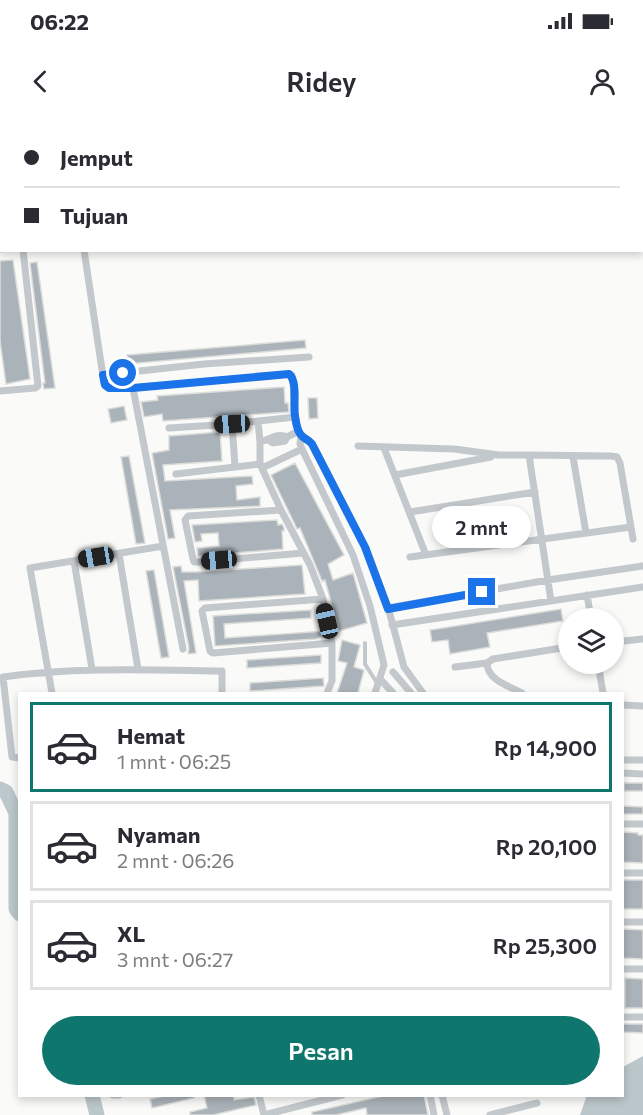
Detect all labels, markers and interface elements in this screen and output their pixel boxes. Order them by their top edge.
text: 06:22 [30,8,89,35]
icon: back [24,65,57,98]
text: Ridey [287,65,356,98]
icon: person [586,65,619,98]
text: Jemput [60,144,133,171]
text: Tujuan [60,202,128,229]
route start [109,359,136,386]
car [214,414,250,434]
callout: 2 mnt [432,505,532,547]
text: 2 mnt [455,515,508,539]
car [77,545,115,569]
car [200,549,238,571]
route end [468,578,495,605]
car [314,601,340,641]
map controls [558,608,624,674]
button: layers [558,608,624,674]
icon: car [45,720,99,774]
text: Hemat [117,722,185,749]
text: Rp 14,900 [494,734,597,761]
text: 1 mnt · 06:25 [117,749,231,773]
icon: car [45,819,99,873]
text: Nyaman [117,821,200,848]
text: Rp 20,100 [496,833,597,860]
text: 2 mnt · 06:26 [117,848,235,872]
icon: car [45,918,99,972]
text: XL [117,920,145,947]
text: Rp 25,300 [493,932,597,959]
text: 3 mnt · 06:27 [117,947,233,971]
button: Pesan [42,1016,600,1085]

